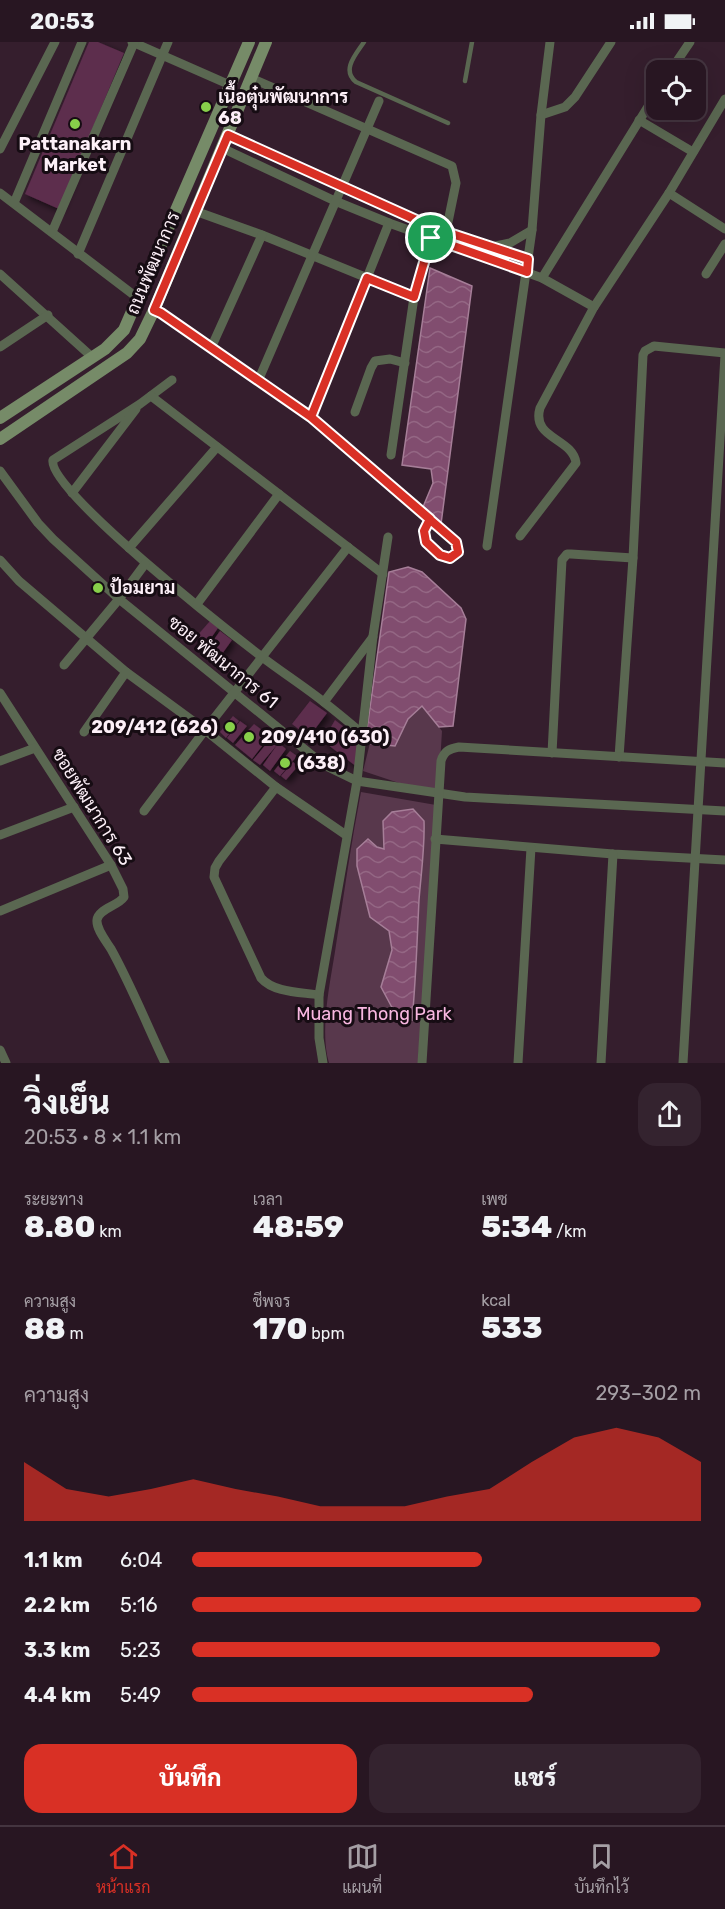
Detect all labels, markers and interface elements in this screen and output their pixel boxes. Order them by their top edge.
text: 20:53 [30,8,94,35]
map controls [646,60,706,120]
button: locate [646,60,706,120]
place label: เนื้อตุ๋นพัฒนาการ 68 [218,80,348,129]
marker: เนื้อตุ๋นพัฒนาการ 68 [199,100,213,114]
marker: Pattanakarn Market [68,117,82,131]
place label: Pattanakarn Market [19,133,131,176]
street label: ถนนพัฒนาการ [122,208,185,318]
pin [405,212,456,263]
icon: arrive [414,221,447,254]
place label: ป้อมยาม [110,577,175,599]
marker: ป้อมยาม [91,581,105,595]
street label: ซอย พัฒนาการ 61 [164,611,282,713]
place label: 209/412 (626) [91,716,218,738]
marker: 209/412 (626) [223,720,237,734]
place label: 209/410 (630) [261,726,389,748]
marker: 209/410 (630) [242,730,256,744]
street label: ซอยพัฒนาการ 63 [47,744,137,870]
place label: (638) [297,752,346,774]
marker: (638) [278,756,292,770]
park label: Muang Thong Park [296,1003,452,1025]
text: วิ่งเย็น [24,1083,110,1122]
button: share [638,1083,701,1146]
text: 20:53 · 8 × 1.1 km [24,1125,181,1149]
text: ระยะทาง [24,1190,84,1209]
text: เวลา [253,1190,283,1209]
text: เพซ [481,1190,508,1209]
text: 8.80 [24,1209,95,1245]
text: 48:59 [253,1209,344,1245]
text: 5:34 [481,1209,552,1245]
text: km [95,1222,122,1241]
text: /km [552,1222,587,1241]
text: kcal [481,1291,511,1310]
text: ความสูง [24,1292,76,1311]
text: ชีพจร [253,1292,291,1311]
text: 533 [481,1310,542,1346]
text: 88 [24,1311,66,1347]
text: 170 [253,1311,307,1347]
text: m [66,1324,84,1343]
text: bpm [307,1324,345,1343]
text: 293–302 m [595,1381,701,1405]
text: ความสูง [24,1383,89,1407]
text: 1.1 km [24,1548,83,1572]
text: 6:04 [120,1548,162,1572]
text: 2.2 km [24,1593,90,1617]
text: 5:16 [120,1593,158,1617]
text: 3.3 km [24,1638,90,1662]
text: 5:23 [120,1638,161,1662]
text: 4.4 km [24,1683,91,1707]
text: 5:49 [120,1683,161,1707]
button: บันทึก [24,1744,357,1813]
button: แชร์ [369,1744,701,1813]
tab: หน้าแรก [96,1840,150,1897]
tab: แผนที่ [342,1840,382,1897]
tab: บันทึกไว้ [574,1840,629,1897]

